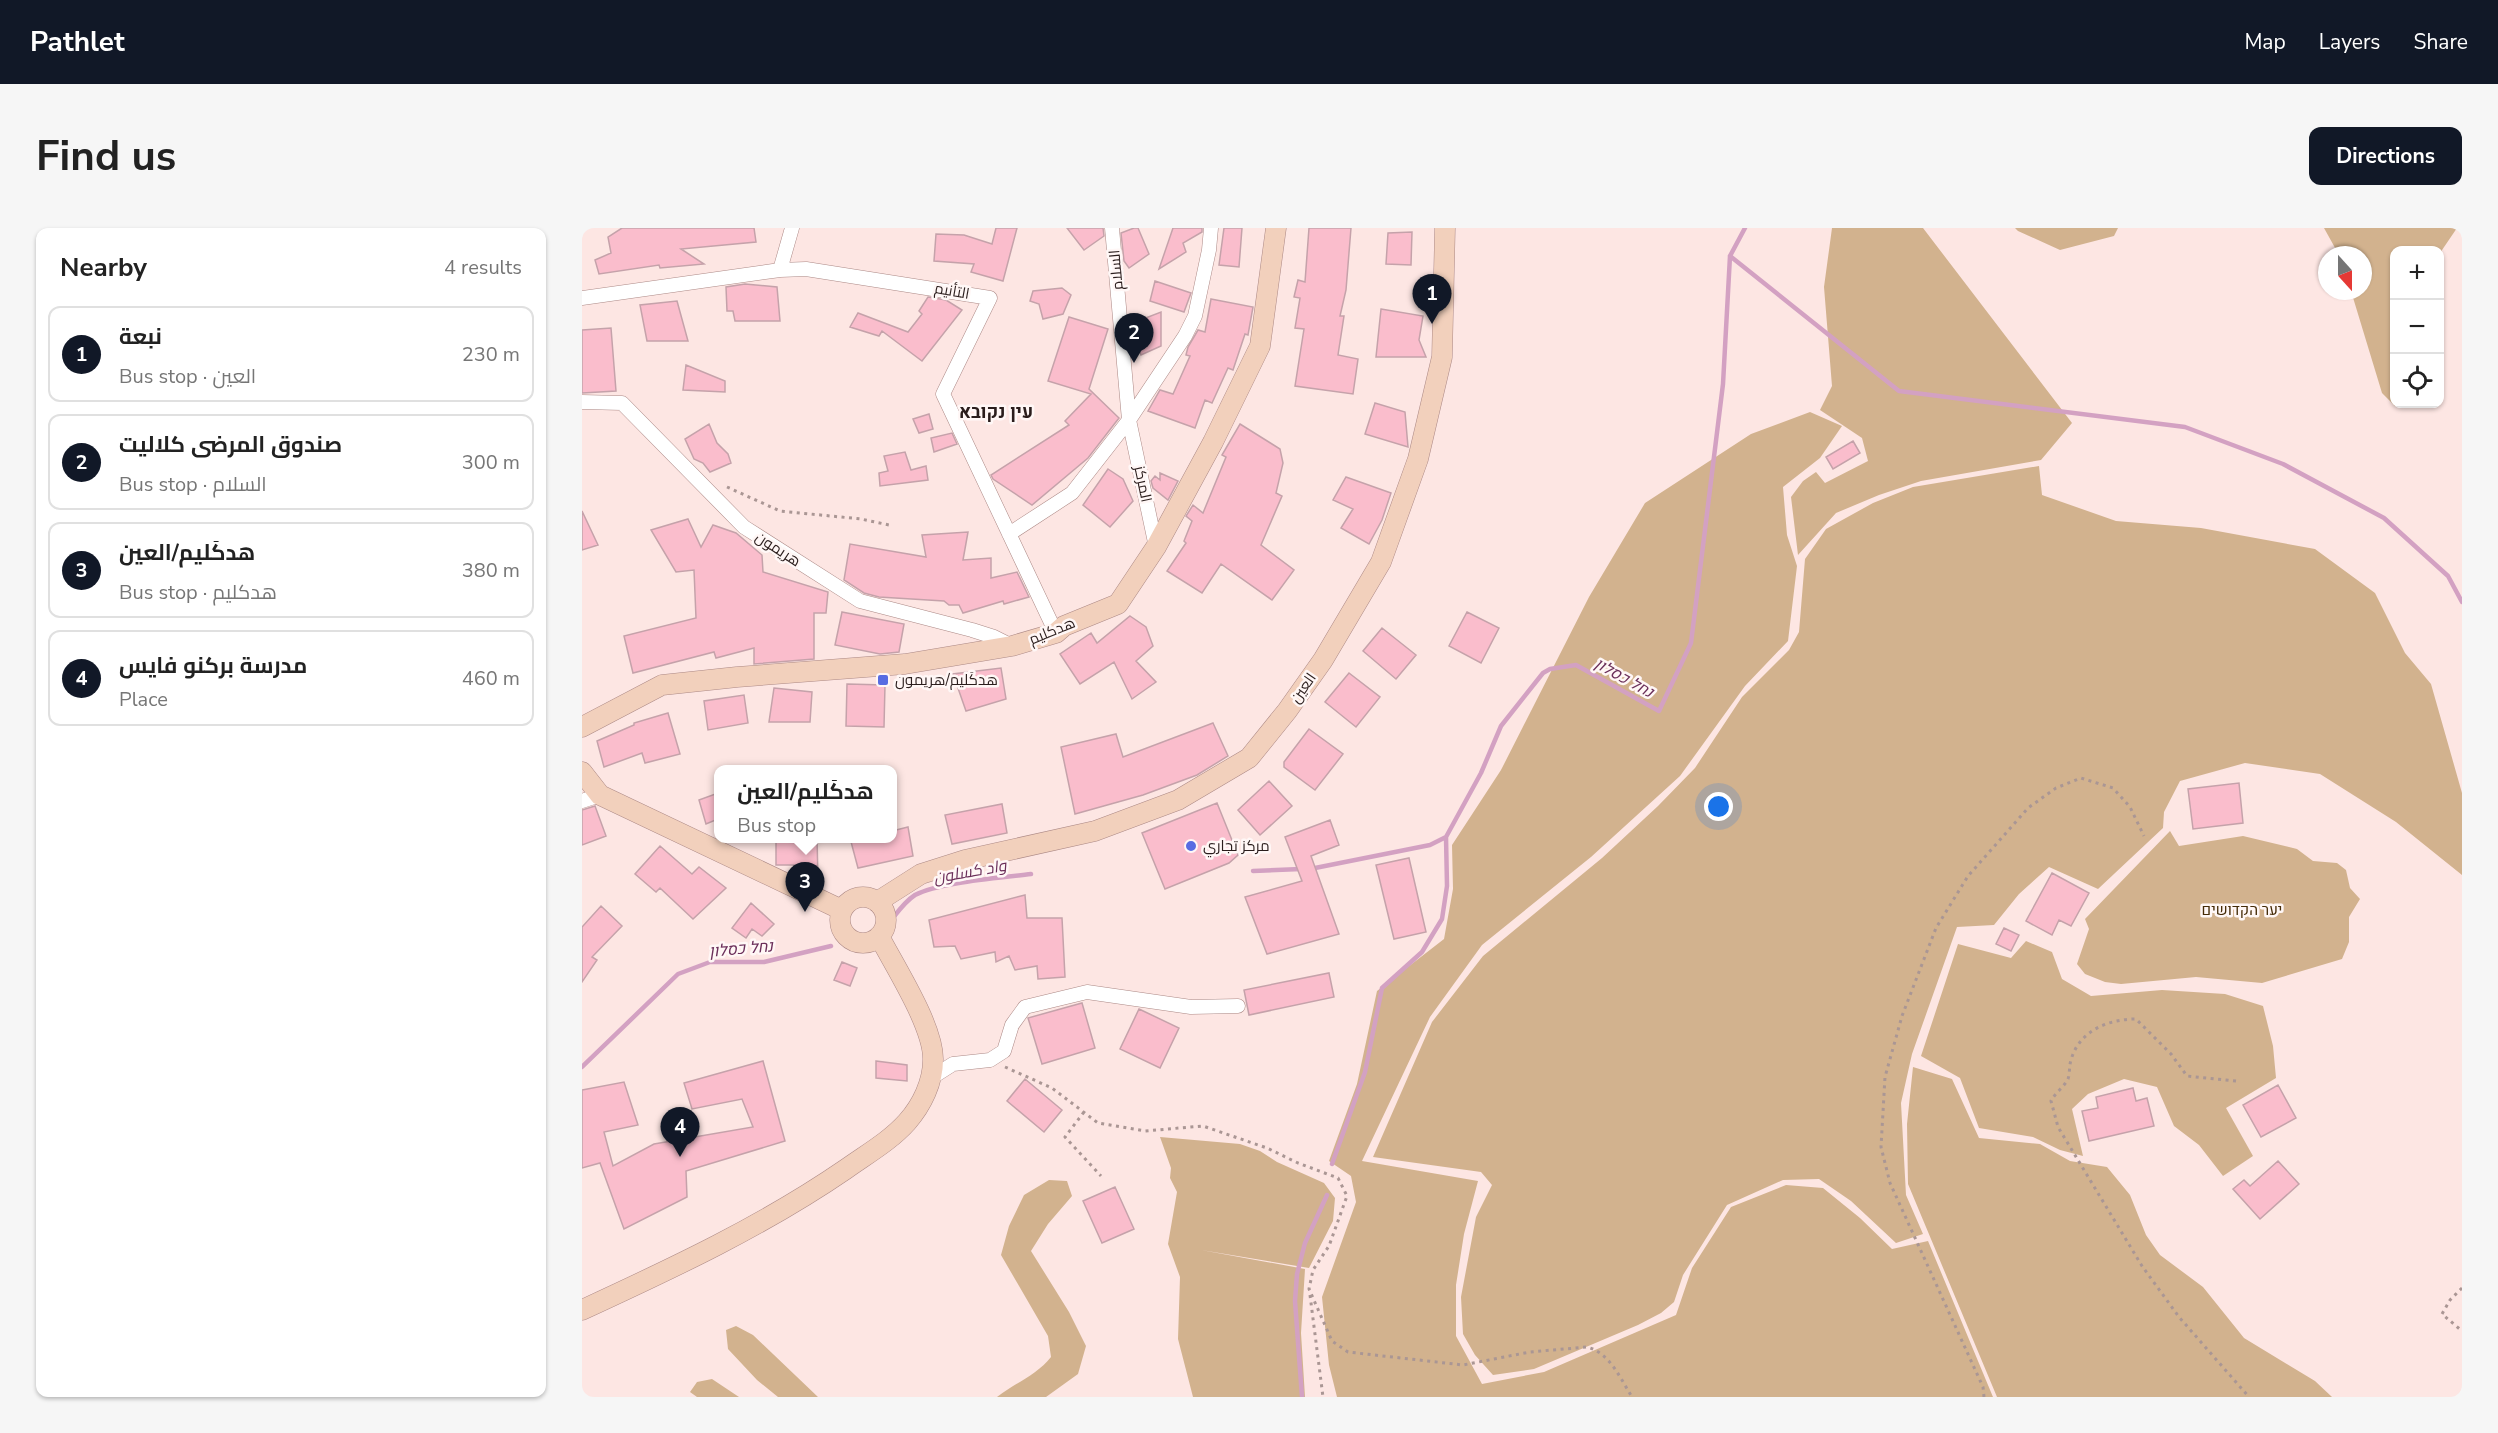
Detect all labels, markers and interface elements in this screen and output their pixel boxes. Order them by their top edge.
text: Pathlet [30,23,125,61]
text: Map [2244,28,2286,56]
text: Layers [2319,28,2380,56]
text: Share [2413,28,2468,56]
button: Directions [2309,127,2462,185]
text: Find us [36,128,176,185]
north arrow [2318,246,2372,300]
map controls [2390,246,2444,408]
button: + [2390,246,2444,300]
street label: السلام [1104,249,1128,291]
text: Nearby [60,250,147,285]
text: 4 results [444,254,522,281]
pin: 1 [1412,274,1452,324]
street label: التأنيم [933,278,971,304]
button: − [2390,300,2444,354]
pin: 2 [1114,314,1154,363]
text: نبعة [119,322,162,352]
text: 1 [76,341,88,368]
text: 230 m [462,341,520,368]
button: locate [2390,354,2444,408]
text: Bus stop · العين [119,363,256,390]
district label: עין נקובא [959,400,1033,424]
text: صندوق المرضى كلاليت [119,430,342,460]
text: 2 [76,449,88,476]
text: 300 m [462,449,520,476]
street label: المركز [1129,463,1157,504]
text: Bus stop · السلام [119,471,267,498]
street label: هريمون [751,527,805,571]
text: هدكَليم/العين [119,538,255,568]
text: 3 [76,557,88,584]
text: 380 m [462,557,520,584]
text: Bus stop · هدكليم [119,579,277,606]
street label: هدكليم [1026,613,1078,649]
text: مدرسة بركنو فايس [119,651,307,681]
water label: נחל כסלון [1591,653,1658,704]
text: 4 [76,665,88,692]
text: 460 m [462,665,520,692]
street label: العين [1285,669,1321,707]
place label: هدكَليم/هريمون [895,670,998,690]
marker: هدكَليم/هريمون [876,673,890,687]
text: Place [119,686,168,713]
popup [714,765,897,843]
text: هدكَليم/العين [737,777,874,807]
your location [1704,792,1733,821]
text: Bus stop [737,812,816,839]
place label: مركز تجاري [1203,836,1270,858]
marker: مركز تجاري [1184,839,1198,853]
water label: واد كسلون [932,855,1009,889]
pin: 3 [786,862,824,912]
park label: יער הקדושים [2202,900,2282,920]
water label: נחל כסלון [708,935,775,963]
pin: 4 [660,1108,700,1157]

